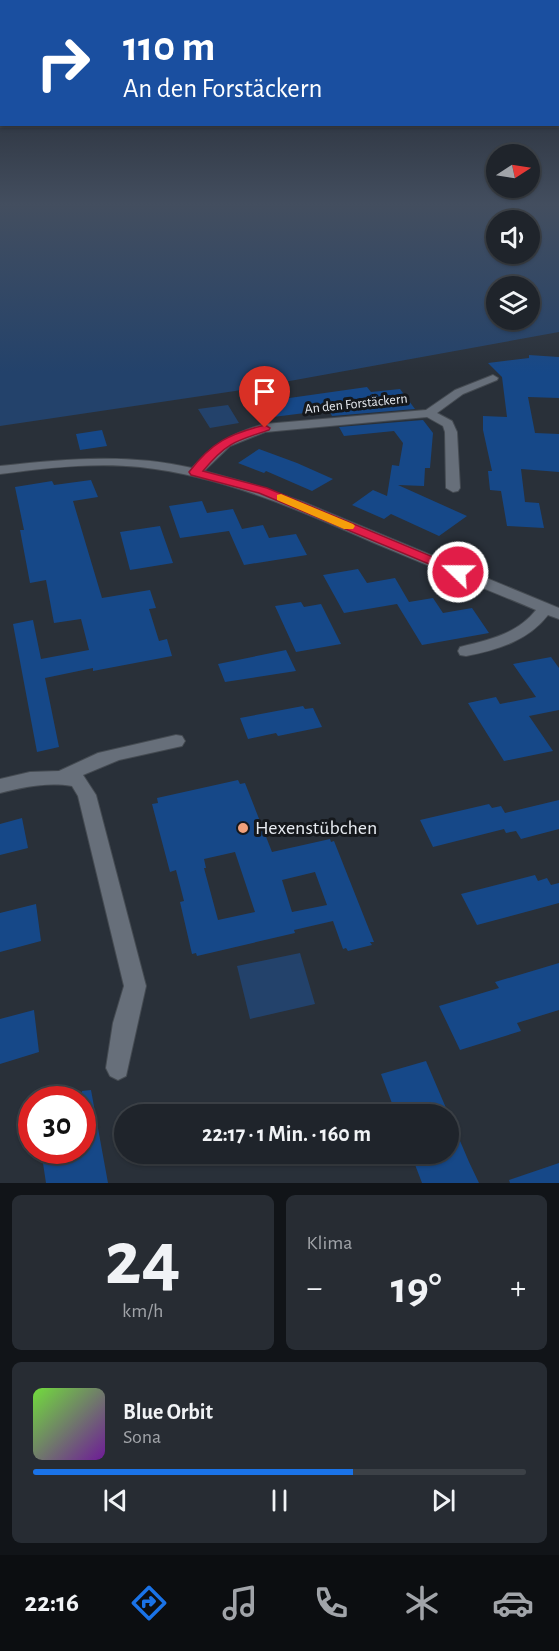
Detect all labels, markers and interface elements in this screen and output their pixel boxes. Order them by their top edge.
icon: right [24,24,102,102]
text: 110 m [123,26,215,68]
text: An den Forstäckern [123,75,322,102]
north arrow [486,144,540,198]
map controls [486,144,540,330]
button: sound [486,210,540,264]
button: layers [486,276,540,330]
pin [239,366,290,428]
icon: arrive [248,375,281,408]
street label: An den Forstäckern [304,392,408,416]
position arrow [426,540,490,604]
place label: Hexenstübchen [255,818,377,838]
marker: Hexenstübchen [236,821,250,835]
speed limit sign: 30 [18,1086,96,1164]
text: 22:17 · 1 Min. · 160 m [202,1123,371,1145]
text: 24 [105,1221,181,1299]
text: Klima [307,1233,352,1253]
text: 19° [391,1266,442,1311]
text: − [307,1272,322,1305]
text: + [510,1272,526,1305]
text: km/h [122,1301,163,1321]
text: Blue Orbit [123,1401,213,1423]
text: Sona [123,1427,161,1447]
icon: previous [99,1484,132,1517]
icon: pause [263,1484,296,1517]
icon: next [427,1484,460,1517]
icon: directions [128,1582,170,1624]
icon: music [219,1582,261,1624]
icon: phone [310,1582,352,1624]
icon: climate [401,1582,443,1624]
icon: car [492,1582,534,1624]
text: 22:16 [25,1589,79,1616]

